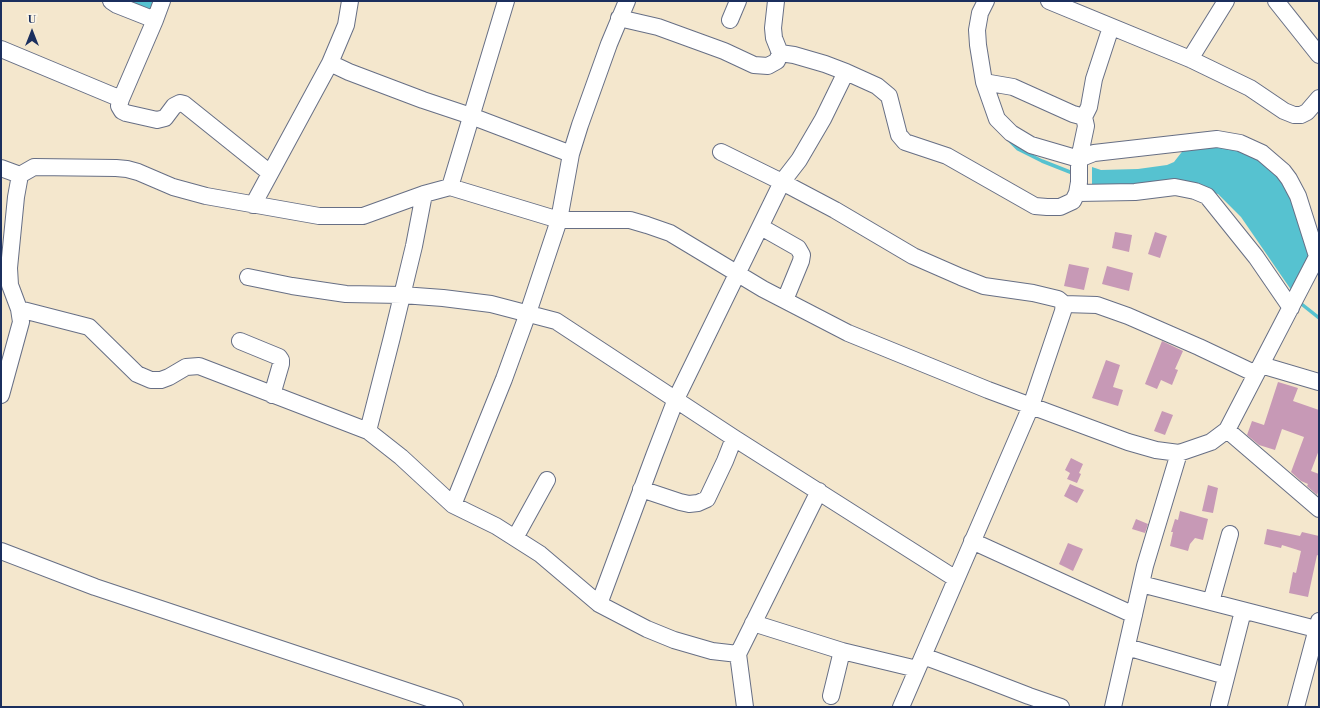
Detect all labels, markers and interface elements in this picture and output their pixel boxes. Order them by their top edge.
north arrow [12,12,52,52]
text: U [28,13,36,27]

